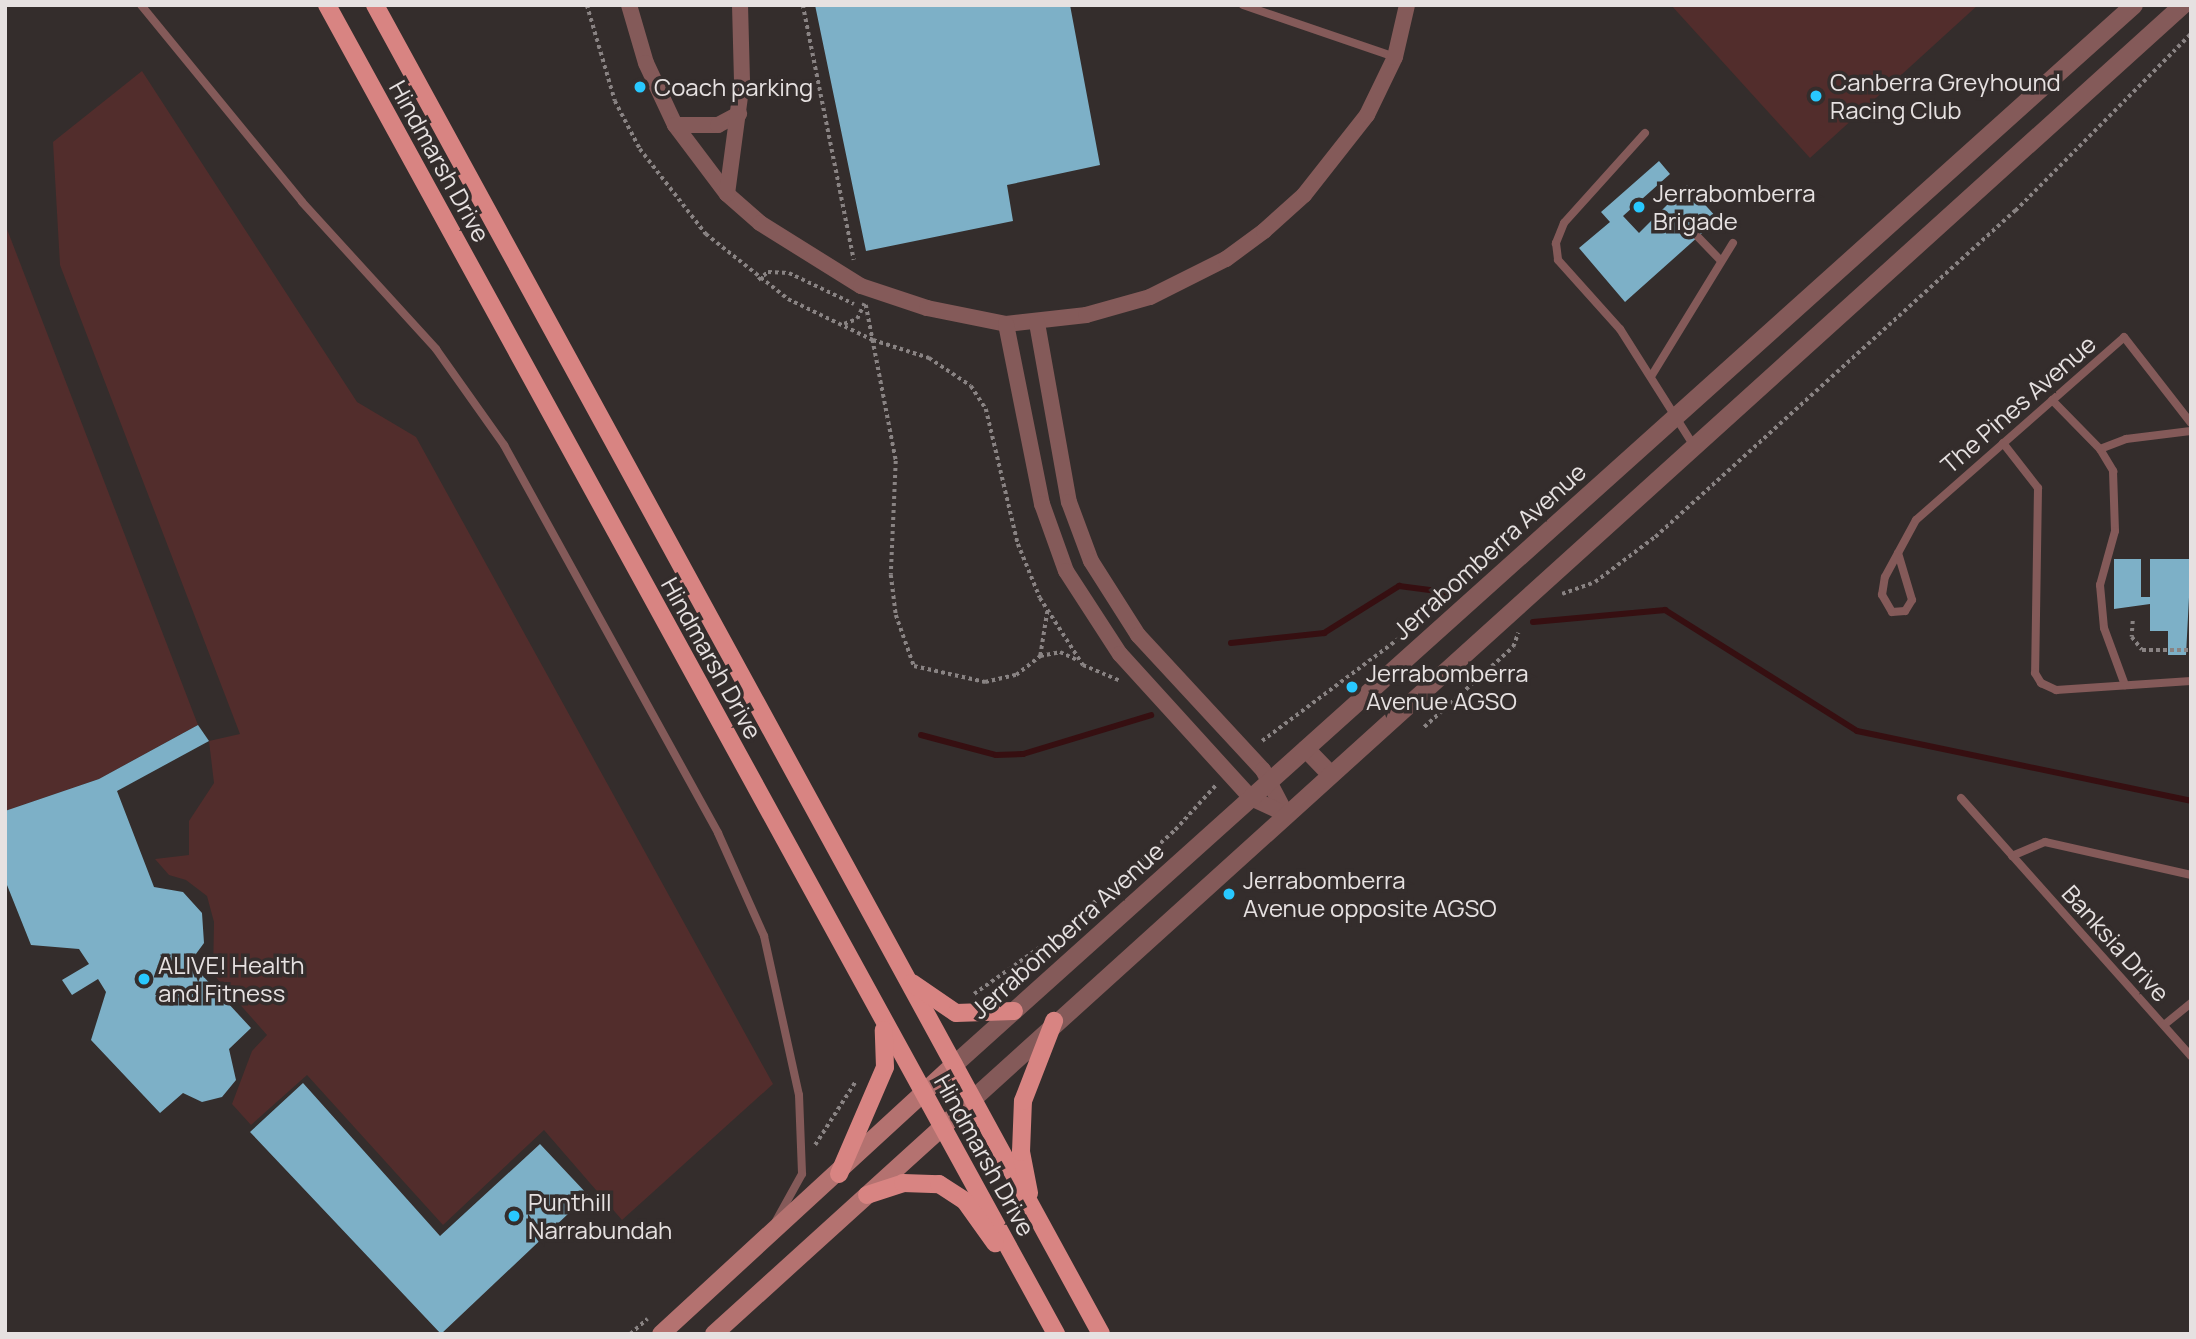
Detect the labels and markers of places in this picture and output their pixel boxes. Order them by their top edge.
place label: Canberra Greyhound Racing Club [1830,68,2061,124]
place label: Coach parking [654,73,813,101]
marker: Coach parking [632,79,648,95]
marker: Canberra Greyhound Racing Club [1808,88,1824,104]
place label: Jerrabomberra Brigade [1653,179,1815,235]
marker: Jerrabomberra Brigade [1631,199,1647,215]
place label: Jerrabomberra Avenue AGSO [1366,659,1528,715]
marker: Jerrabomberra Avenue AGSO [1344,679,1360,695]
place label: Jerrabomberra Avenue opposite AGSO [1243,866,1497,922]
marker: Jerrabomberra Avenue opposite AGSO [1221,886,1237,902]
place label: ALIVE! Health and Fitness [158,951,305,1007]
marker: ALIVE! Health and Fitness [136,971,152,987]
place label: Punthill Narrabundah [528,1188,672,1244]
marker: Punthill Narrabundah [506,1208,522,1224]

